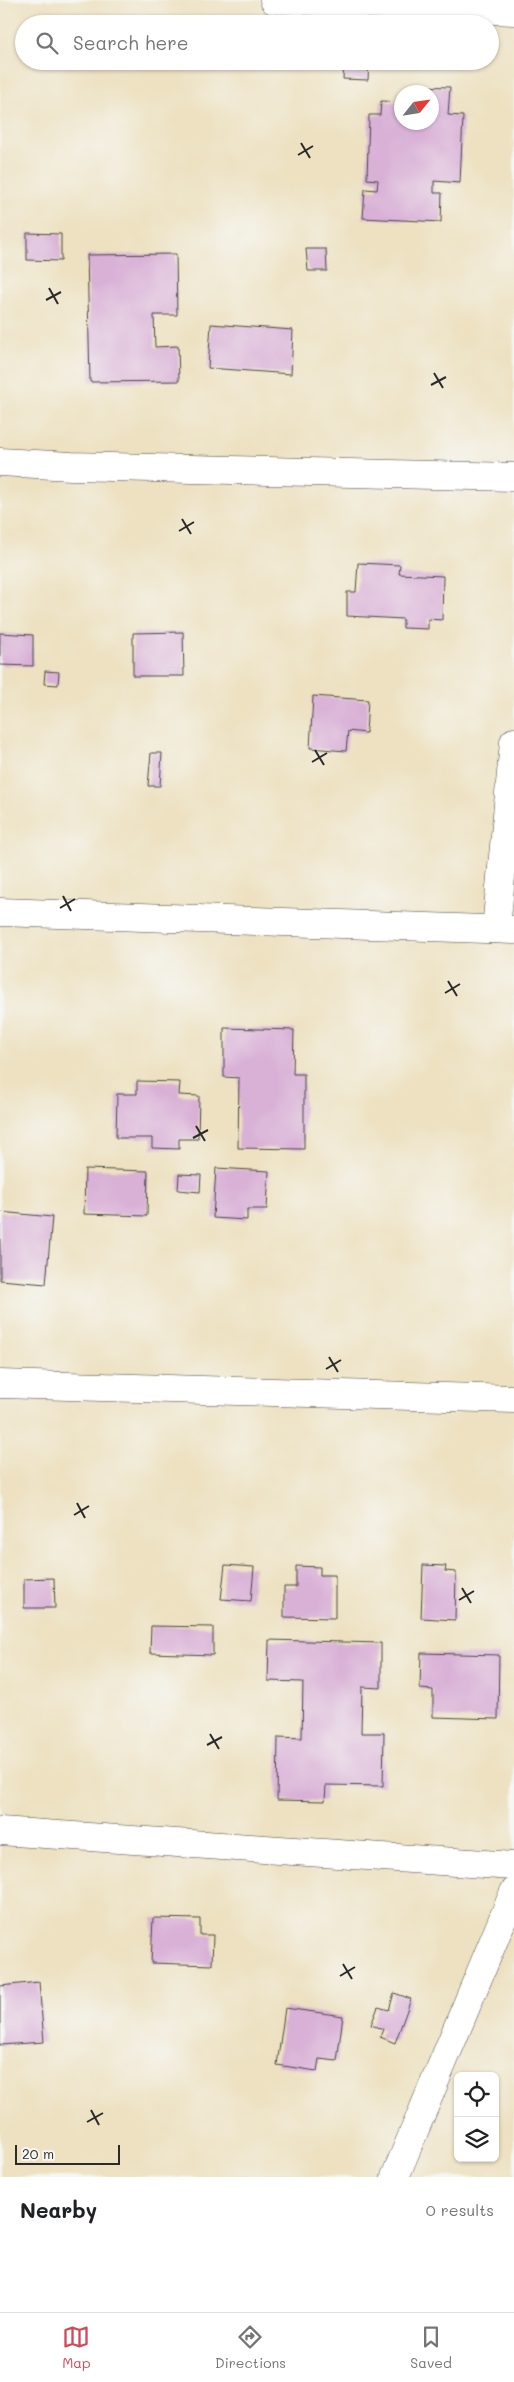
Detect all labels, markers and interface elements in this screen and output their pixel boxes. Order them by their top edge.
search box [15,15,499,70]
icon: search [33,29,61,57]
text: Search here [73,30,189,55]
north arrow [394,85,439,130]
map controls [454,2072,499,2162]
button: locate [454,2072,499,2117]
button: layers [454,2117,499,2162]
scale bar [15,2142,120,2165]
text: 20 m [22,2144,54,2163]
text: Nearby [20,2196,97,2223]
text: 0 results [426,2199,494,2220]
tab: Map [62,2323,91,2372]
tab: Directions [215,2323,286,2372]
tab: Saved [410,2323,452,2372]

